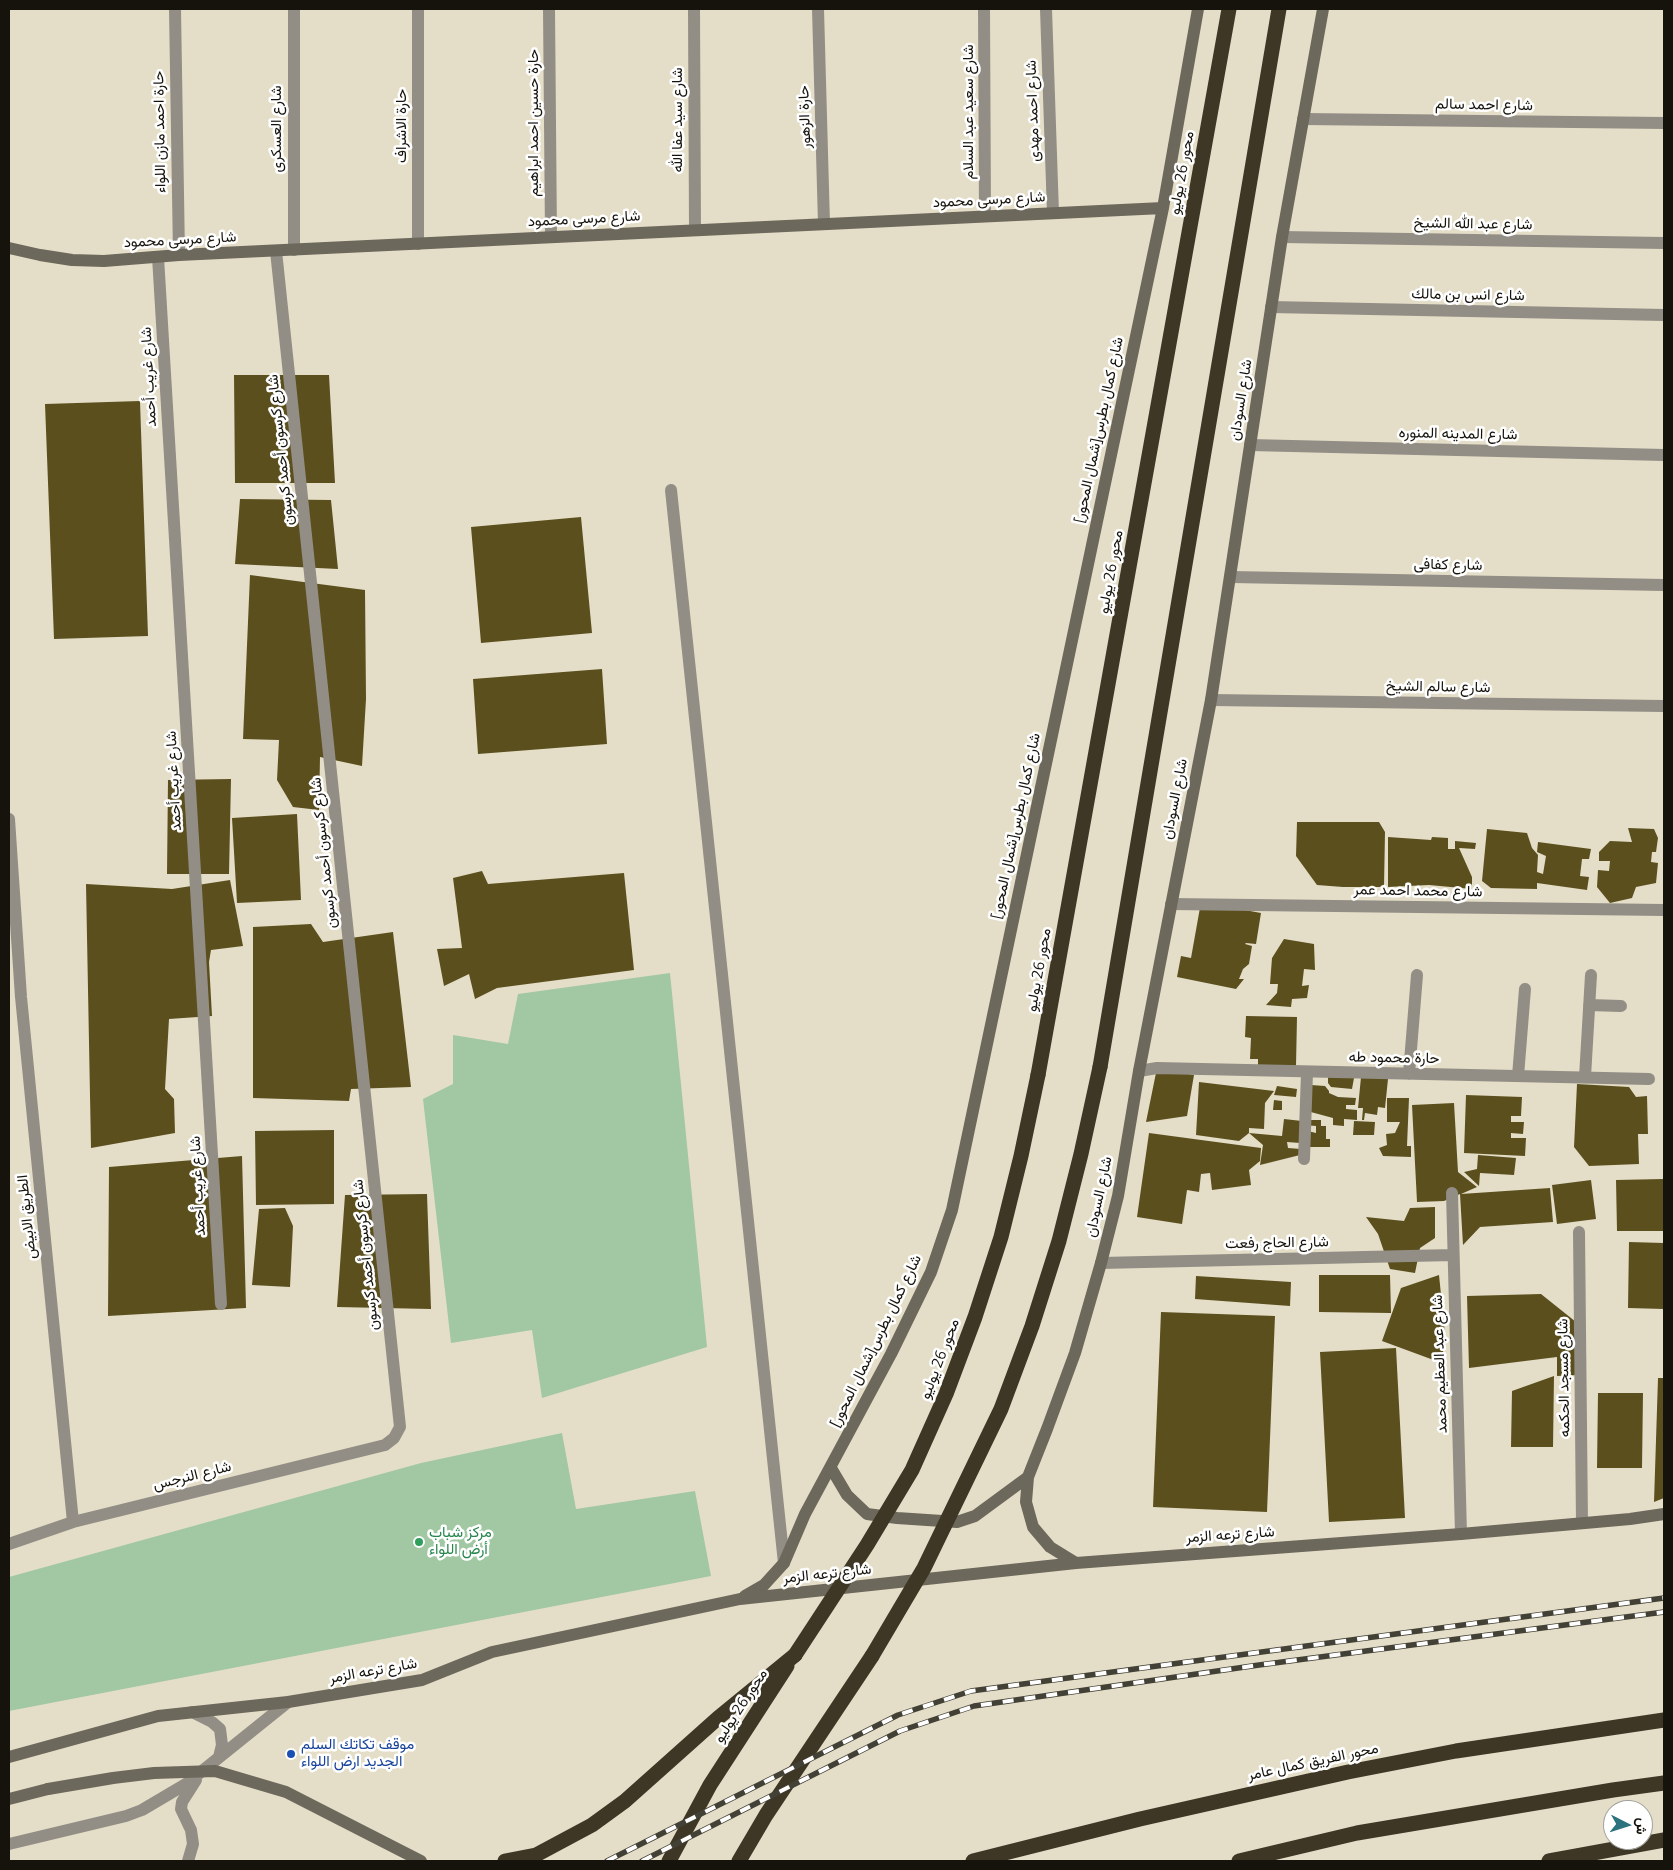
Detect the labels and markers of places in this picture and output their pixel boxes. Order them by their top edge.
place label: مركز شباب أرض اللواء [429,1524,492,1559]
marker: مركز شباب أرض اللواء [413,1536,425,1548]
place label: موقف تكاتك السلم الجديد ارض اللواء [301,1736,414,1771]
marker: موقف تكاتك السلم الجديد ارض اللواء [285,1748,297,1760]

